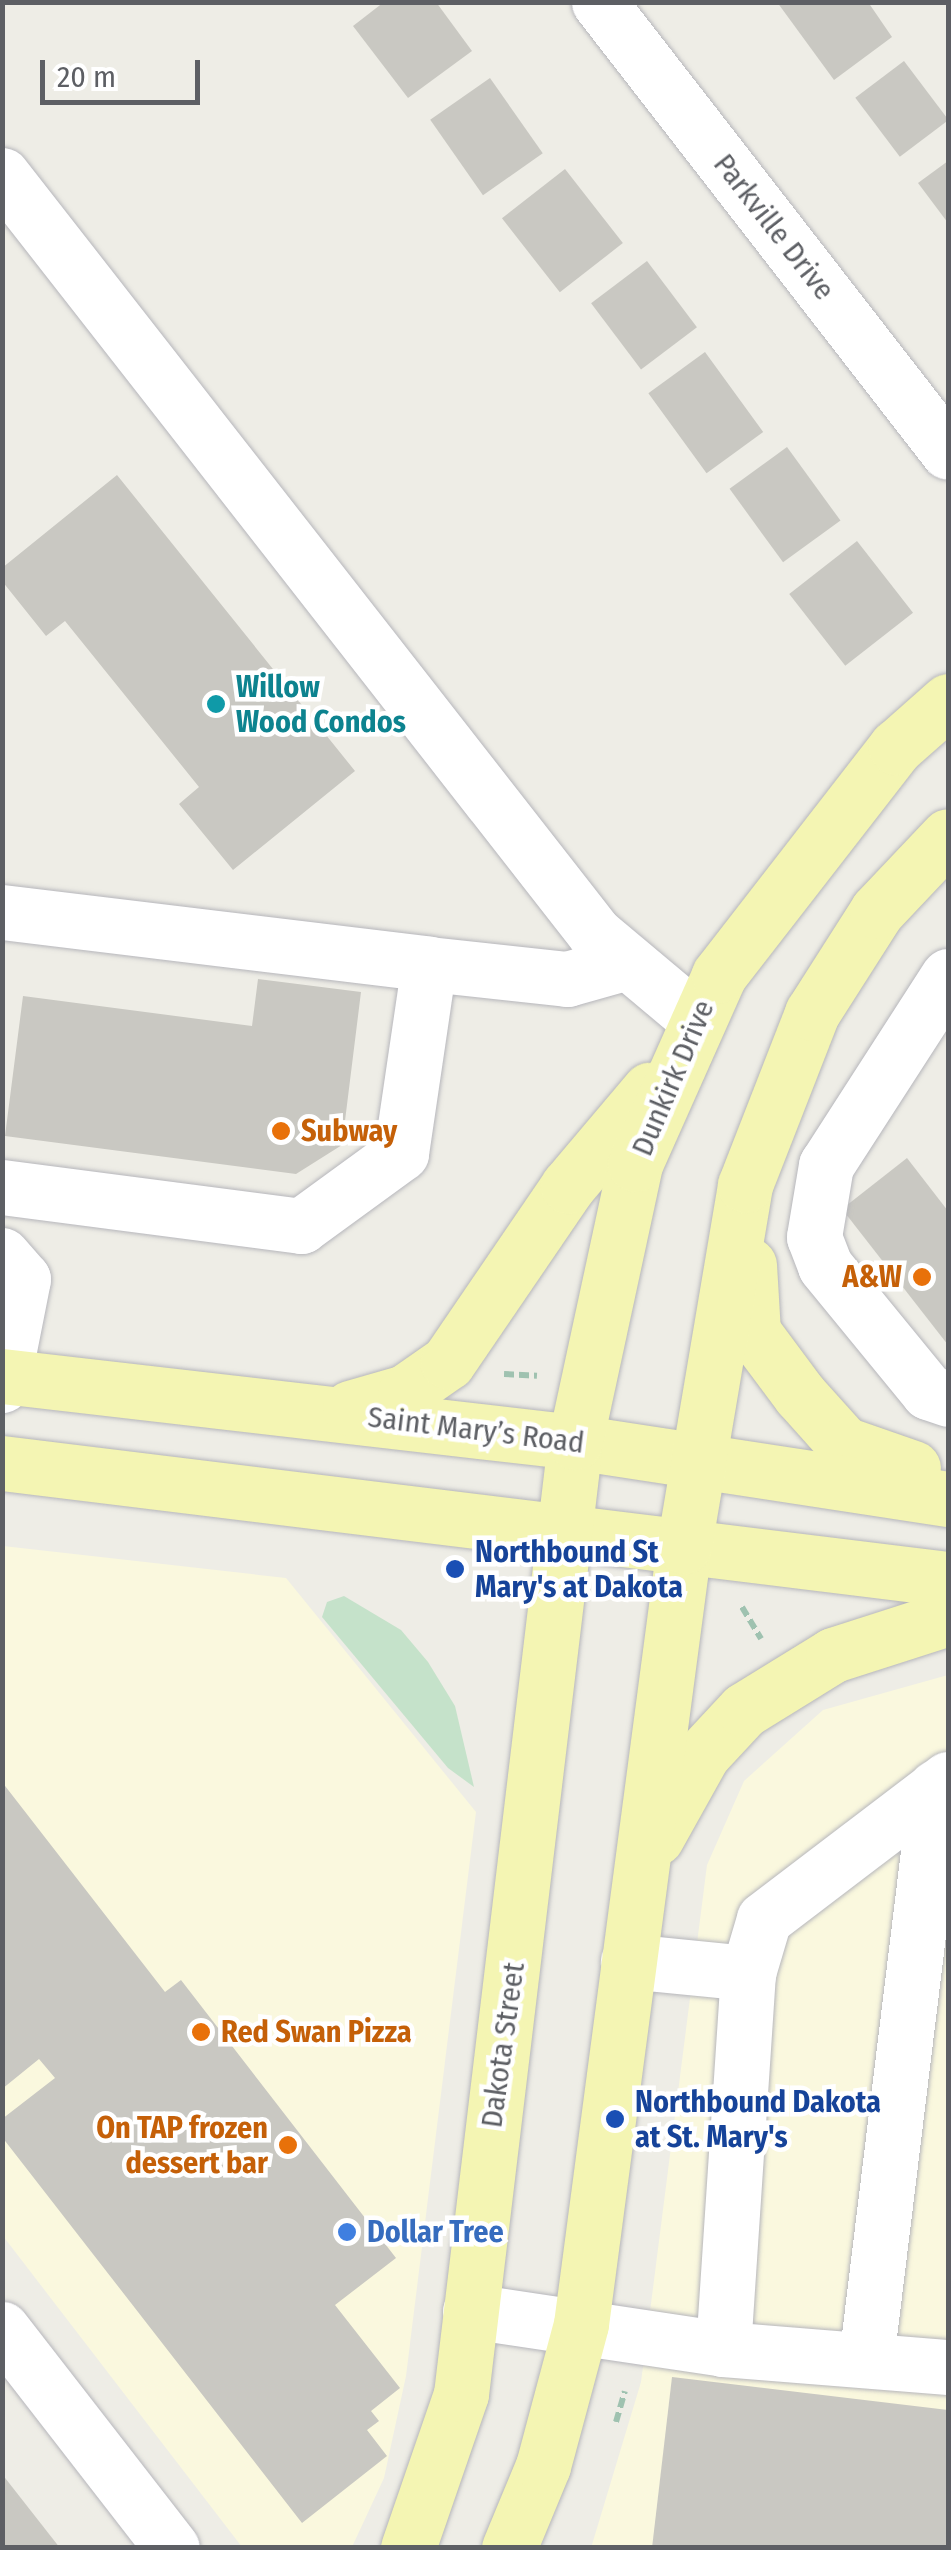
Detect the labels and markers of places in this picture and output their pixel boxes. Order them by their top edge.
place label: Willow Wood Condos [236,669,406,740]
marker: Willow Wood Condos [205,693,227,715]
place label: Subway [301,1113,397,1149]
marker: Subway [270,1120,292,1142]
place label: A&W [842,1259,902,1295]
marker: A&W [911,1266,933,1288]
place label: Northbound St Mary's at Dakota [475,1534,683,1604]
marker: Northbound St Mary's at Dakota [444,1558,466,1580]
place label: Red Swan Pizza [221,2014,412,2050]
marker: Red Swan Pizza [190,2021,212,2043]
place label: Northbound Dakota at St. Mary's [635,2084,881,2154]
marker: Northbound Dakota at St. Mary's [604,2108,626,2130]
place label: On TAP frozen dessert bar [96,2110,268,2180]
marker: On TAP frozen dessert bar [277,2134,299,2156]
place label: Dollar Tree [367,2214,504,2250]
marker: Dollar Tree [336,2221,358,2243]

